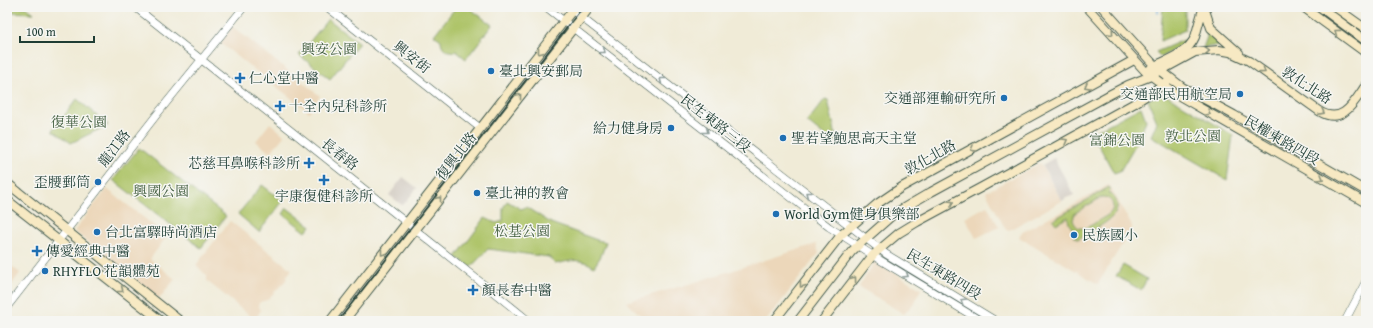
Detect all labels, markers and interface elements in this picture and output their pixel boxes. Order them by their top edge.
scale bar [20,18,94,44]
text: 100 m [26,23,56,40]
one-way arrow [1106,29,1113,36]
one-way arrow [1334,30,1341,37]
street label: 興安街 [389,36,435,78]
park label: 興安公園 [301,39,357,59]
one-way arrow [1204,46,1210,55]
one-way arrow [537,47,544,54]
one-way arrow [599,47,606,54]
place label: 臺北興安郵局 [499,61,583,81]
street label: 敦化北路 [1278,61,1336,109]
marker: 臺北興安郵局 [486,66,496,76]
one-way arrow [1259,66,1266,74]
place label: 仁心堂中醫 [249,68,319,88]
marker: 仁心堂中醫 [234,72,246,84]
one-way arrow [659,78,666,85]
one-way arrow [1084,82,1091,89]
place label: 交通部民用航空局 [1120,84,1232,104]
place label: 交通部運輸研究所 [884,88,996,108]
street label: 民生東路三段 [677,89,755,157]
marker: 交通部民用航空局 [1235,89,1245,99]
marker: 交通部運輸研究所 [999,93,1009,103]
one-way arrow [514,94,521,101]
place label: 十全內兒科診所 [289,96,387,116]
marker: 十全內兒科診所 [274,100,286,112]
one-way arrow [1318,107,1325,115]
one-way arrow [1204,108,1211,115]
street label: 民權東路四段 [1241,110,1323,170]
park label: 復華公園 [51,112,107,132]
place label: 給力健身房 [593,118,663,138]
marker: 給力健身房 [666,123,676,133]
street label: 龍江路 [93,125,135,171]
one-way arrow [702,126,709,134]
park label: 敦北公園 [1165,126,1221,146]
street label: 復興北路 [431,128,481,184]
place label: 聖若望鮑思高天主堂 [791,128,917,148]
park label: 富錦公園 [1089,130,1145,150]
street label: 長春路 [317,133,363,175]
marker: 聖若望鮑思高天主堂 [778,133,788,143]
street label: 敦化北路 [901,135,959,179]
one-way arrow [1061,138,1068,145]
one-way arrow [970,144,977,151]
place label: 芯慈耳鼻喉科診所 [188,153,300,173]
marker: 芯慈耳鼻喉科診所 [303,157,315,169]
place label: 歪腰郵筒 [34,172,90,192]
one-way arrow [1317,173,1324,180]
marker: 宇康復健科診所 [318,174,330,186]
marker: 歪腰郵筒 [93,177,103,187]
park label: 興國公園 [133,181,189,201]
place label: 臺北神的教會 [485,183,569,203]
place label: 宇康復健科診所 [275,186,373,206]
marker: 臺北神的教會 [472,188,482,198]
one-way arrow [806,192,813,199]
one-way arrow [434,196,441,203]
one-way arrow [947,201,954,208]
place label: World Gym健身俱樂部 [784,204,919,224]
marker: World Gym健身俱樂部 [771,209,781,219]
park label: 松基公園 [494,221,550,241]
place label: 台北富驛時尚酒店 [105,222,217,242]
place label: 民族國小 [1082,225,1138,245]
marker: 台北富驛時尚酒店 [92,227,102,237]
marker: 民族國小 [1069,230,1079,240]
place label: 傳愛經典中醫 [46,241,130,261]
street label: 民生東路四段 [903,244,985,304]
marker: 傳愛經典中醫 [31,245,43,257]
one-way arrow [380,249,387,256]
place label: RHYFLO 花韻體苑 [53,261,160,281]
marker: RHYFLO 花韻體苑 [40,266,50,276]
one-way arrow [902,271,909,278]
one-way arrow [849,276,857,283]
place label: 顏長春中醫 [482,280,552,300]
one-way arrow [799,281,806,288]
marker: 顏長春中醫 [467,284,479,296]
one-way arrow [116,285,123,292]
one-way arrow [960,298,967,305]

